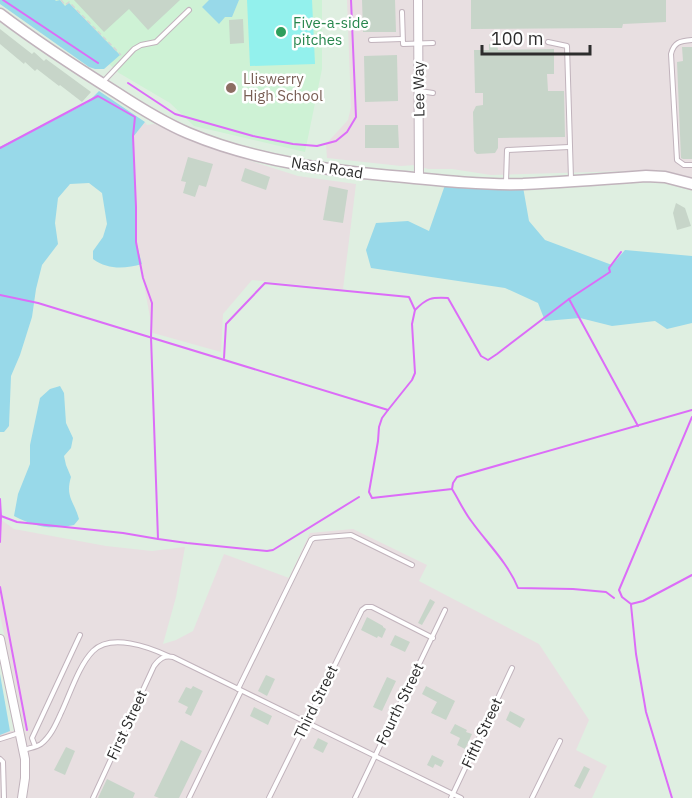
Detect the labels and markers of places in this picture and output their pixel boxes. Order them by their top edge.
place label: Five-a-side pitches [293,13,369,49]
marker: Five-a-side pitches [274,25,288,39]
place label: Lliswerry High School [243,69,323,105]
marker: Lliswerry High School [224,81,238,95]

